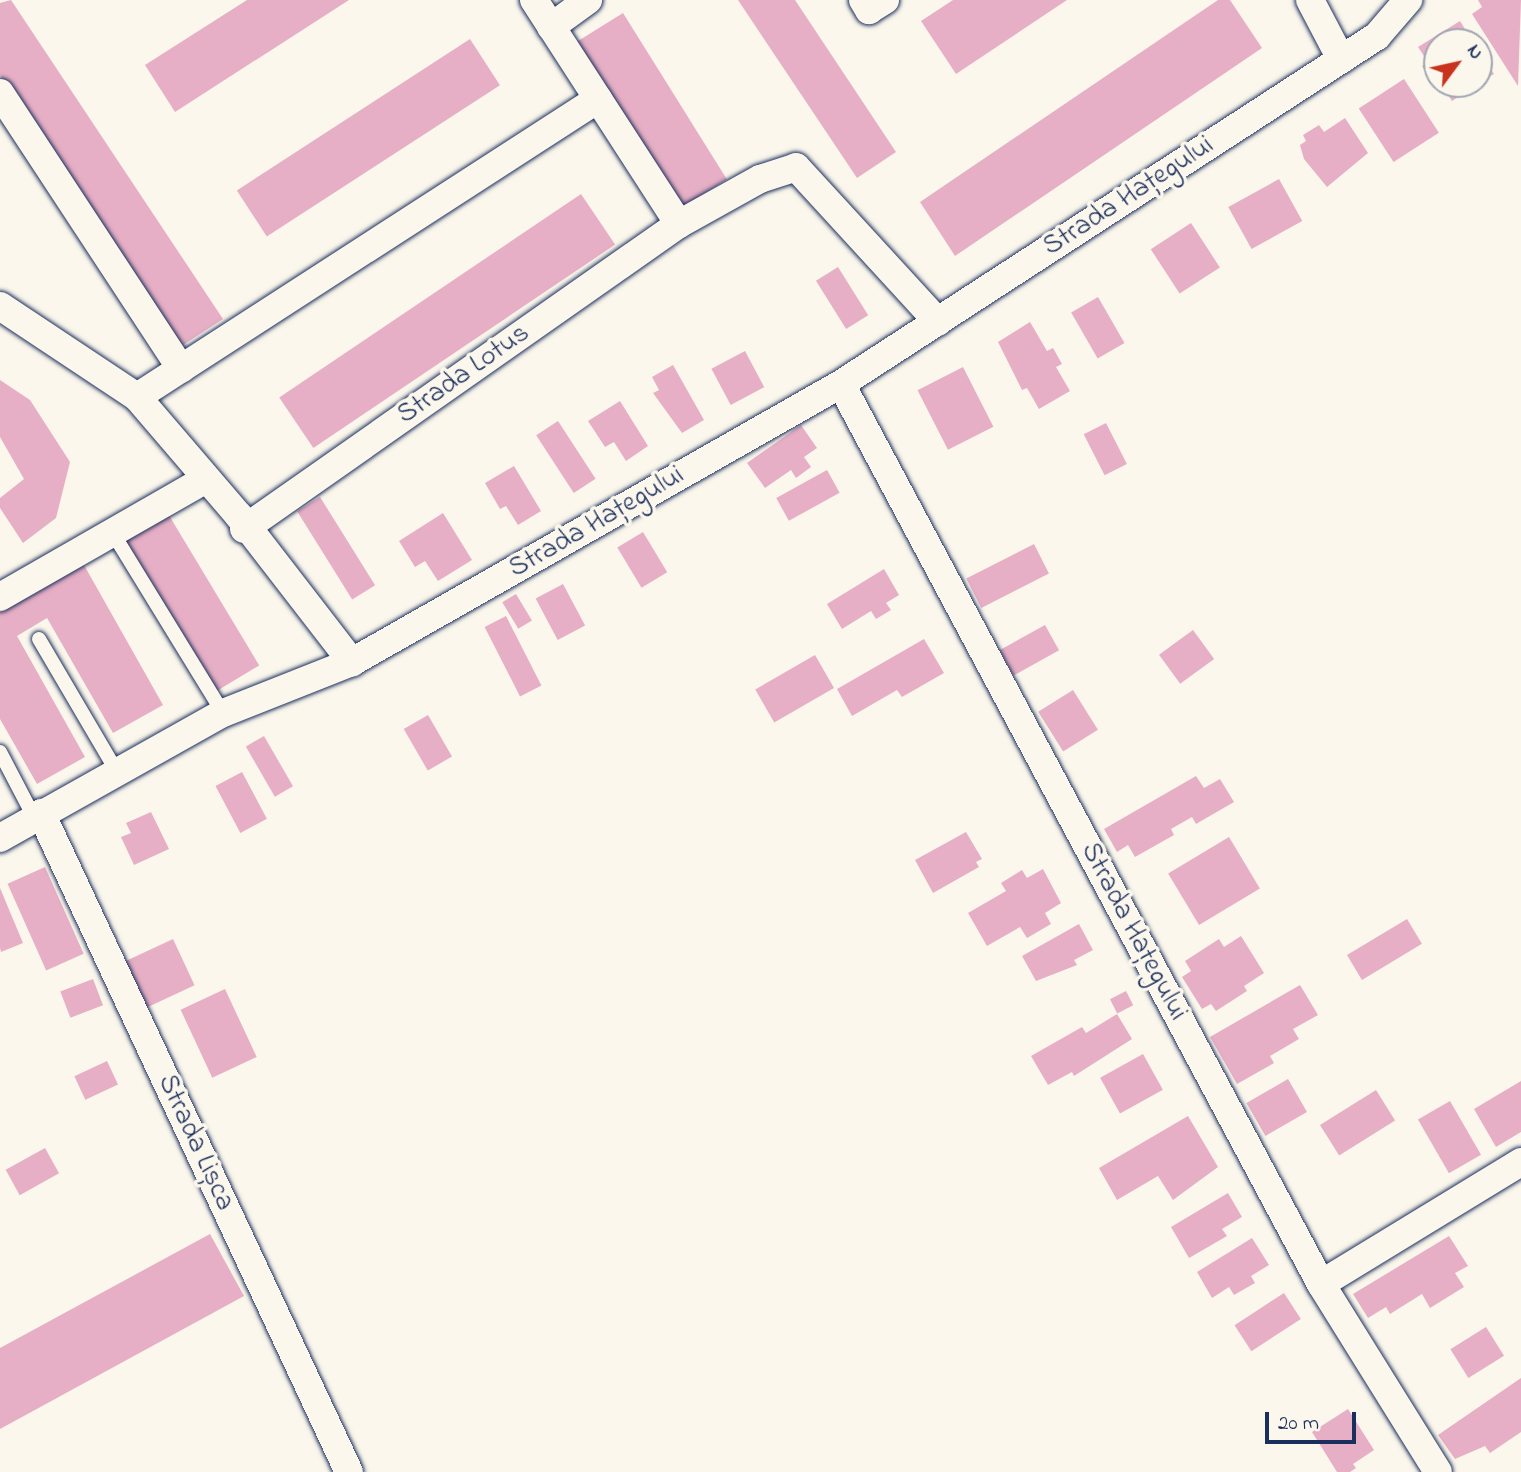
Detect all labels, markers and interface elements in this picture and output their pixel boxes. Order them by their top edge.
north arrow [1423,28,1493,98]
text: N [1460,40,1489,65]
street label: Strada Hațegului [1037,129,1221,265]
street label: Strada Lotus [391,317,537,433]
street label: Strada Hațegului [503,459,691,587]
street label: Strada Hațegului [1072,837,1194,1027]
street label: Strada Lișca [149,1070,241,1216]
scale bar [1269,1398,1360,1442]
text: 20 m [1278,1409,1319,1439]

